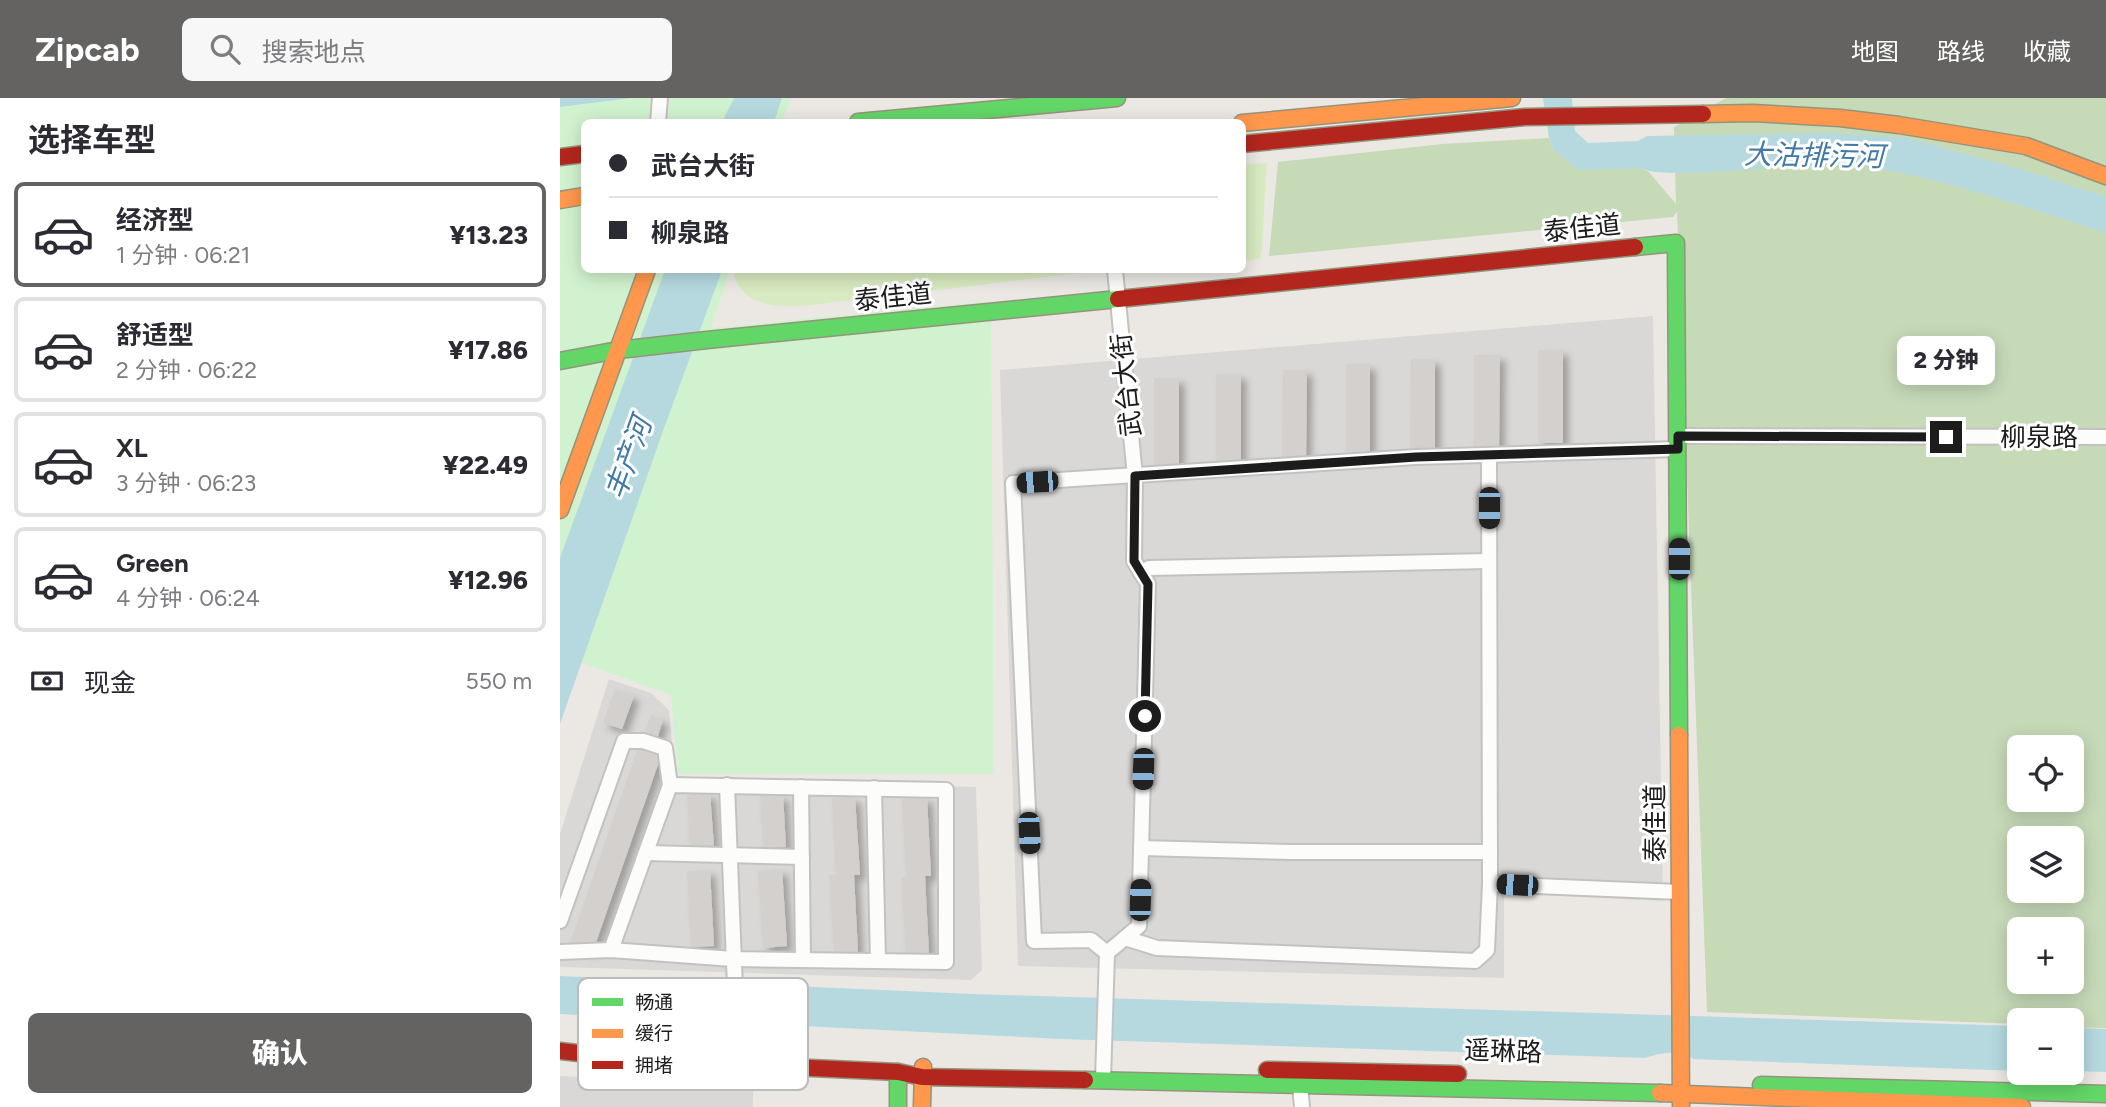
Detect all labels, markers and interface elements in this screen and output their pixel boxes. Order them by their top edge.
search box [182,18,672,81]
text: Zipcab [35,30,140,69]
icon: search [206,30,244,68]
text: 搜索地点 [262,36,366,68]
text: 地图 [1851,37,1899,66]
text: 路线 [1937,37,1985,66]
text: 收藏 [2023,37,2071,66]
text: 选择车型 [28,121,156,159]
water label: 大沽排污河 [1744,137,1889,173]
text: 武台大街 [651,150,755,182]
icon: car [32,203,95,266]
text: 经济型 [116,204,194,236]
street label: 泰佳道 [1542,208,1622,248]
text: 柳泉路 [651,217,729,249]
text: ¥13.23 [449,219,528,251]
text: 1 分钟 · 06:21 [116,241,250,269]
street label: 泰佳道 [853,277,933,317]
icon: car [32,318,95,381]
text: 舒适型 [116,319,194,351]
street label: 武台大街 [1105,332,1147,438]
text: ¥17.86 [448,334,528,366]
callout: 2 分钟 [1897,336,1995,384]
text: 2 分钟 [1914,346,1978,374]
text: 2 分钟 · 06:22 [116,356,257,384]
water label: 丰产河 [598,408,660,503]
route end [1930,421,1962,453]
street label: 柳泉路 [2000,421,2078,453]
text: XL [116,432,148,464]
icon: car [32,433,95,496]
text: ¥22.49 [442,449,528,481]
text: 3 分钟 · 06:23 [116,469,256,497]
car [1016,470,1059,494]
car [1479,487,1500,529]
car [1669,538,1690,580]
text: Green [116,547,189,579]
icon: car [32,548,95,611]
text: ¥12.96 [448,564,528,596]
text: 4 分钟 · 06:24 [116,584,260,612]
icon: cash [28,662,66,700]
text: 现金 [84,667,136,699]
text: 550 m [466,667,532,695]
route start [1129,700,1161,732]
map controls [2007,735,2084,1085]
button: locate [2007,735,2084,812]
car [1132,748,1155,790]
street label: 泰佳道 [1639,784,1671,862]
car [1018,811,1041,855]
button: layers [2007,826,2084,903]
car [1496,873,1539,897]
car [1129,879,1152,921]
button: + [2007,917,2084,994]
legend [578,978,808,1090]
text: 畅通 [635,991,673,1014]
button: − [2007,1008,2084,1085]
button: 确认 [28,1013,532,1093]
text: 缓行 [635,1022,673,1045]
street label: 遥琳路 [1463,1034,1543,1068]
text: 拥堵 [635,1054,673,1077]

